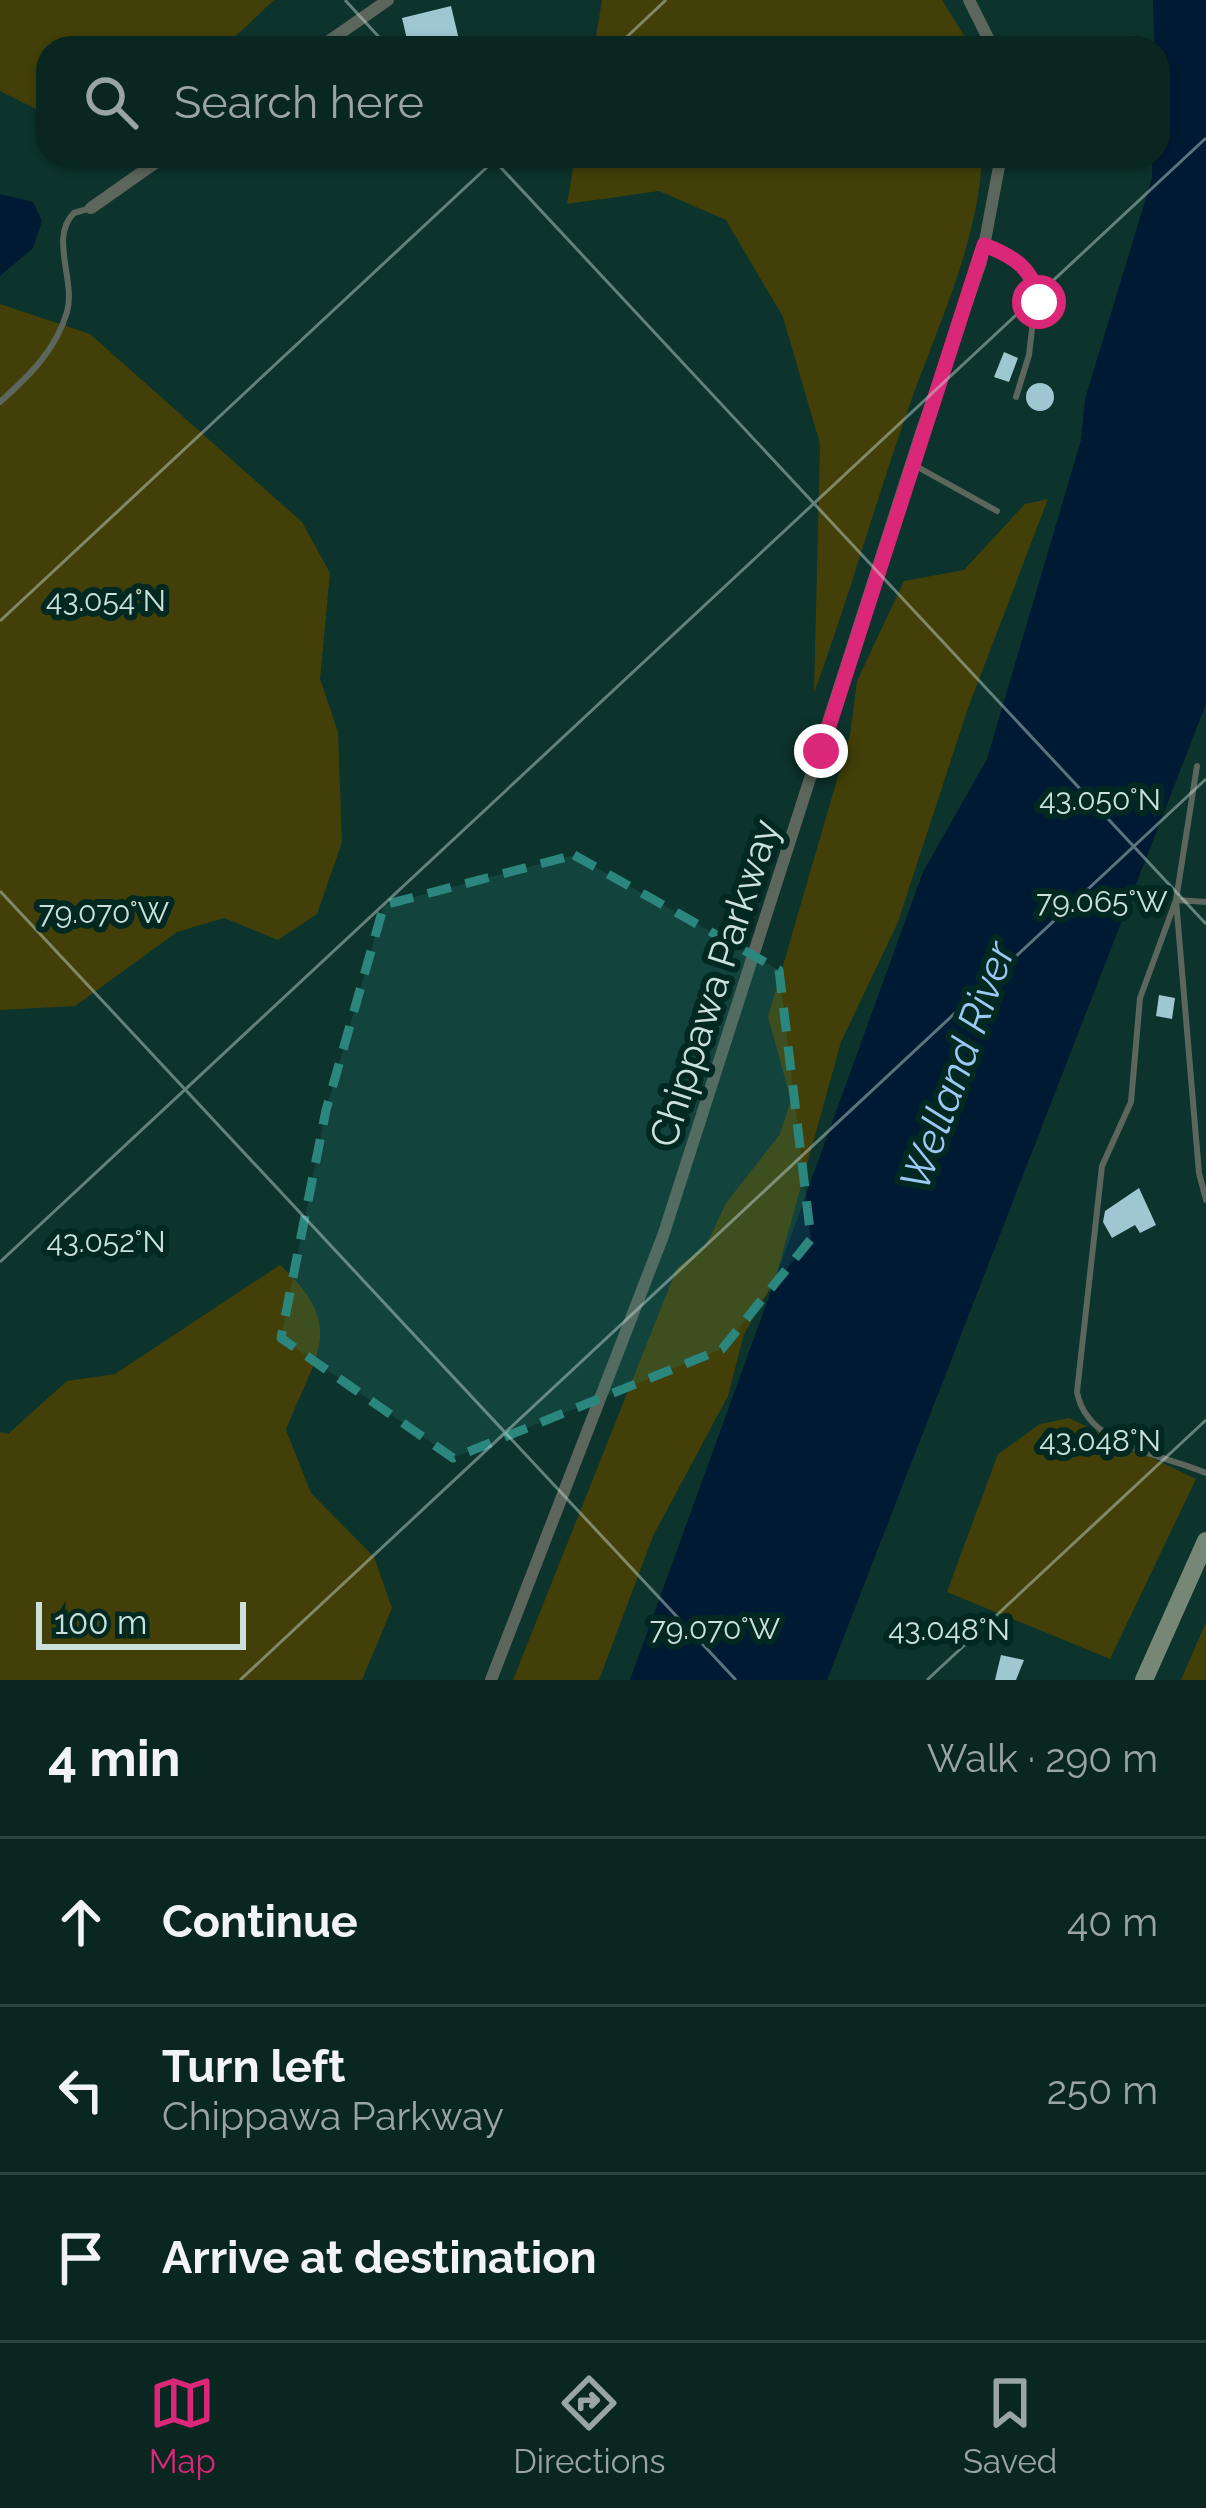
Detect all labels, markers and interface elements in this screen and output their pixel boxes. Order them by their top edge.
search box [36,36,1170,168]
icon: search [78,69,144,135]
text: Search here [174,76,424,129]
route start [1012,275,1066,329]
text: 43.054°N [46,583,166,618]
route end [794,724,848,778]
text: 43.050°N [1039,782,1161,817]
street label: Chippawa Parkway [639,813,789,1153]
text: 79.065°W [1036,884,1168,919]
text: 79.070°W [39,895,170,930]
water label: Welland River [890,934,1026,1197]
text: 43.052°N [46,1224,166,1259]
text: 43.048°N [1039,1423,1161,1458]
scale bar [36,1596,246,1649]
text: 100 m [54,1603,147,1642]
text: 79.070°W [650,1611,781,1646]
text: 43.048°N [888,1612,1010,1647]
text: 4 min [48,1728,181,1788]
text: Walk · 290 m [927,1735,1158,1781]
icon: ahead [48,1889,114,1955]
text: Continue [162,1895,358,1948]
text: 40 m [1067,1899,1158,1945]
text: Turn left [162,2040,345,2093]
icon: left [48,2057,114,2123]
text: 250 m [1047,2067,1158,2113]
text: Chippawa Parkway [162,2093,504,2139]
icon: arrive [48,2225,114,2291]
text: Arrive at destination [162,2231,597,2284]
tab: Map [149,2370,216,2481]
tab: Directions [513,2370,666,2481]
tab: Saved [963,2370,1057,2481]

